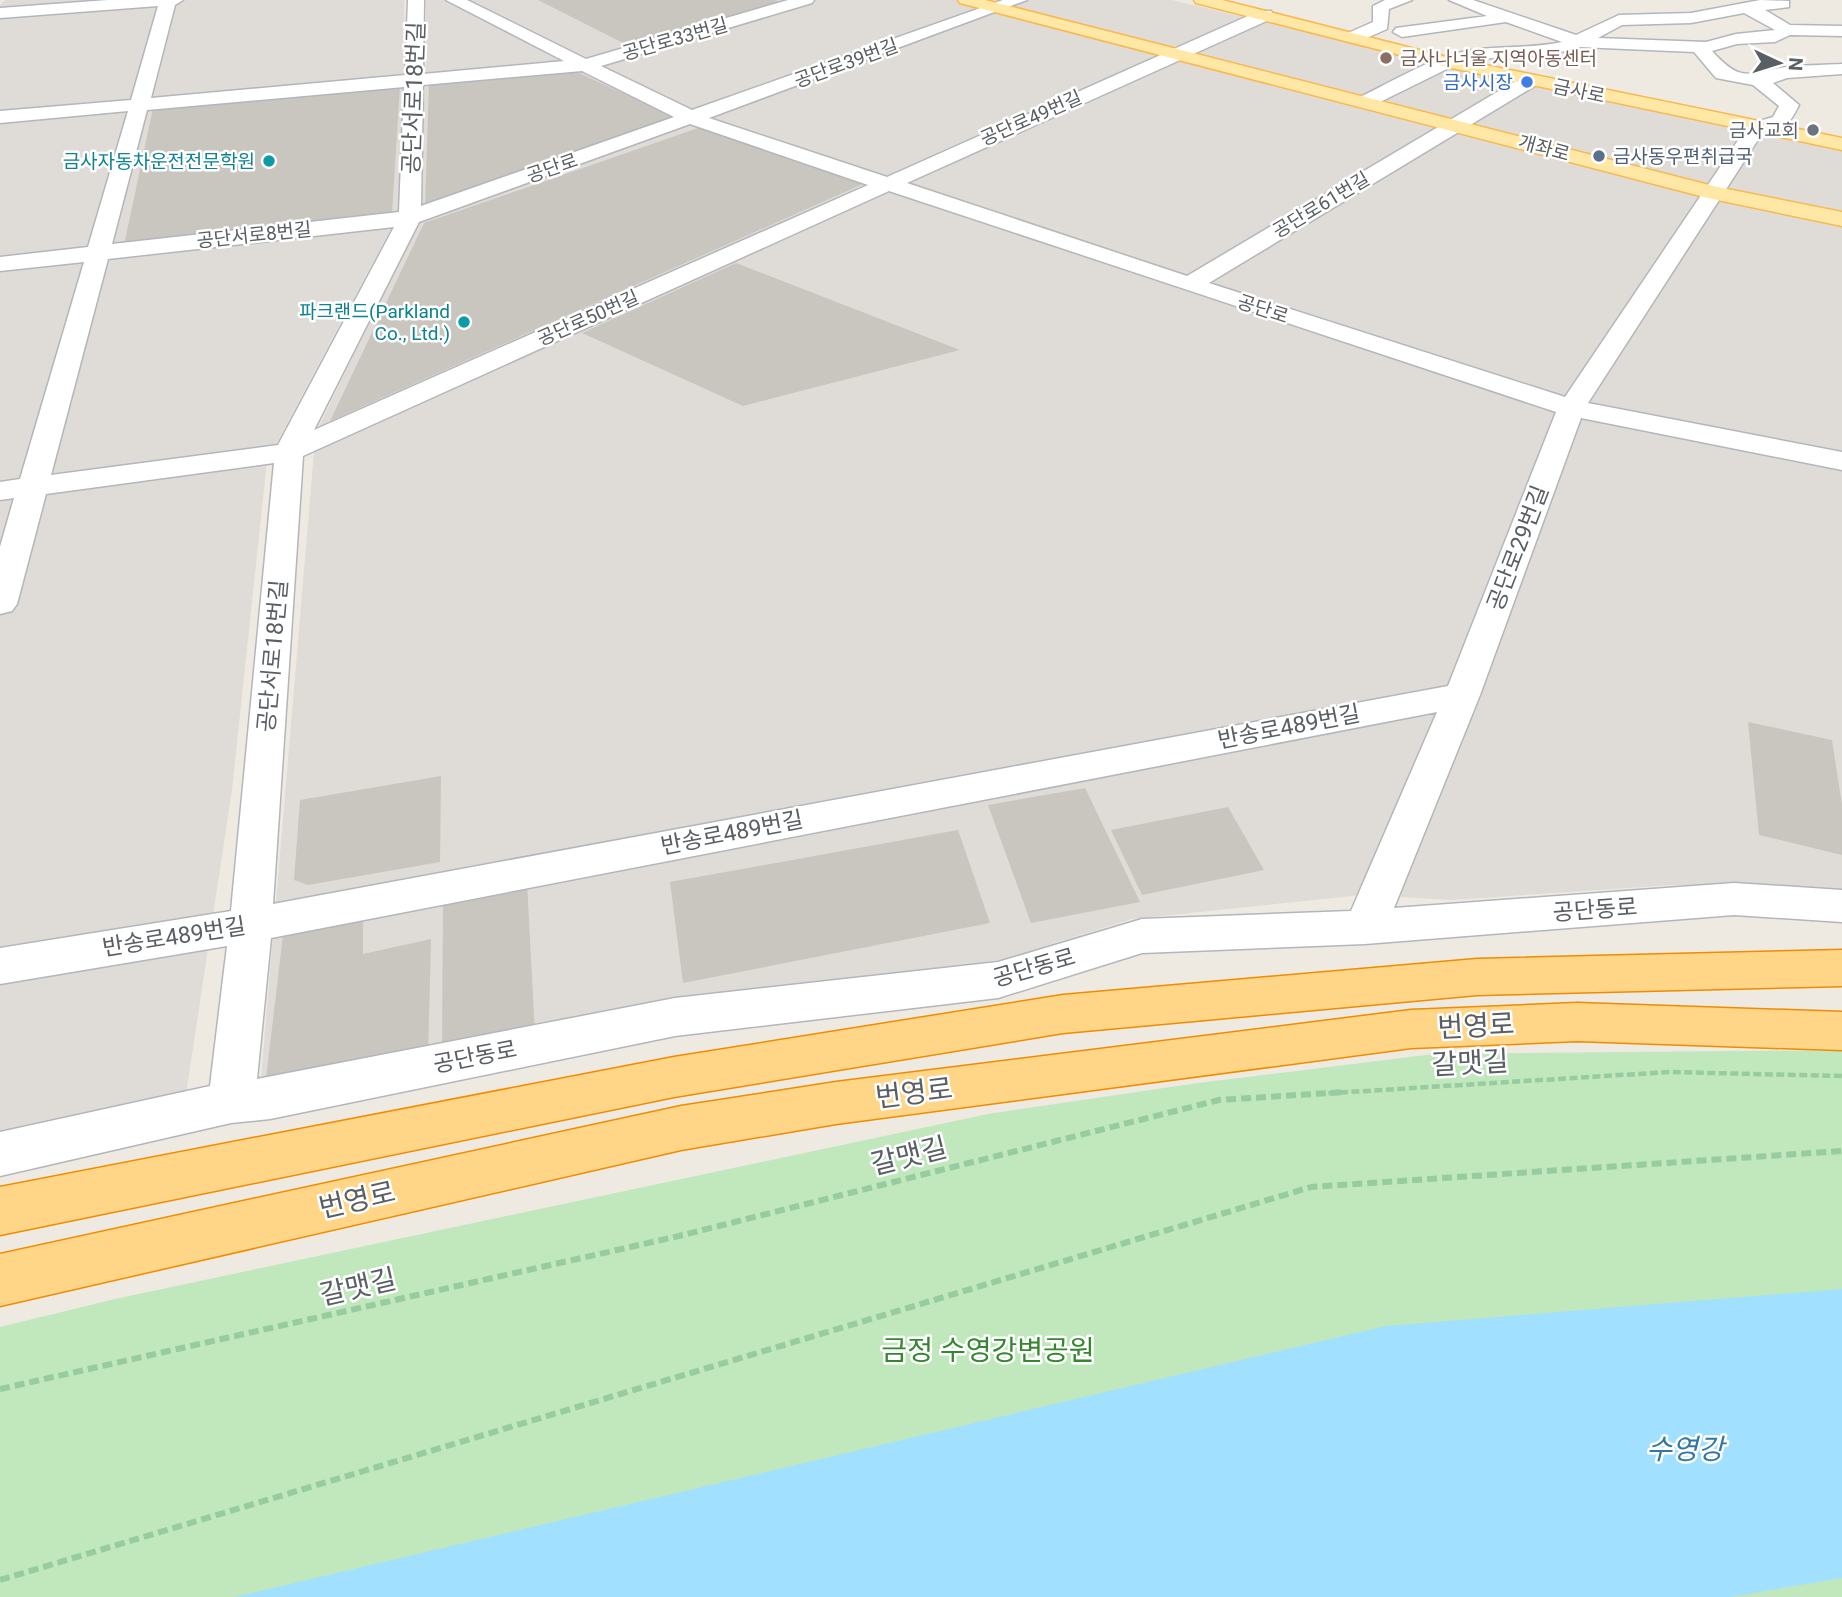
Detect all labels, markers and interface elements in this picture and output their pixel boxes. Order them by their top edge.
street label: 공단로33번길 [620,13,730,65]
street label: 공단서로18번길 [398,21,430,175]
north arrow [1744,28,1814,98]
street label: 공단로39번길 [791,34,901,92]
place label: 금사나너울 지역아동센터 [1400,47,1597,70]
marker: 금사나너울 지역아동센터 [1378,50,1394,66]
text: N [1784,57,1807,72]
place label: 금사시장 [1443,71,1513,94]
marker: 금사시장 [1519,74,1535,90]
street label: 금사로 [1551,74,1607,108]
street label: 공단로49번길 [977,85,1085,151]
place label: 금사교회 [1729,119,1799,142]
marker: 금사교회 [1805,122,1821,138]
street label: 개좌로 [1516,130,1572,166]
place label: 금사동우편취급국 [1613,145,1753,168]
marker: 금사동우편취급국 [1591,148,1607,164]
street label: 공단로 [523,149,581,187]
place label: 금사자동차운전전문학원 [63,150,255,173]
marker: 금사자동차운전전문학원 [261,153,277,169]
street label: 공단로61번길 [1268,167,1374,243]
street label: 공단서로8번길 [195,218,313,252]
street label: 공단로50번길 [534,285,642,351]
street label: 공단로 [1235,290,1291,328]
place label: 파크랜드(Parkland Co., Ltd.) [299,300,450,345]
marker: 파크랜드(Parkland Co., Ltd.) [456,314,472,330]
street label: 공단로29번길 [1482,482,1554,614]
street label: 공단서로18번길 [253,579,293,733]
street label: 반송로489번길 [1215,700,1363,754]
street label: 반송로489번길 [658,806,806,860]
street label: 공단동로 [1552,894,1638,926]
street label: 반송로489번길 [100,912,248,962]
street label: 공단동로 [990,943,1078,993]
street label: 번영로 [1437,1008,1515,1044]
street label: 공단동로 [431,1036,519,1078]
street label: 갈맷길 [1431,1045,1509,1081]
street label: 번영로 [874,1072,954,1114]
street label: 갈맷길 [868,1131,950,1181]
street label: 번영로 [316,1175,398,1225]
street label: 갈맷길 [317,1262,399,1312]
park label: 금정 수영강변공원 [881,1334,1095,1367]
water label: 수영강 [1646,1433,1727,1466]

